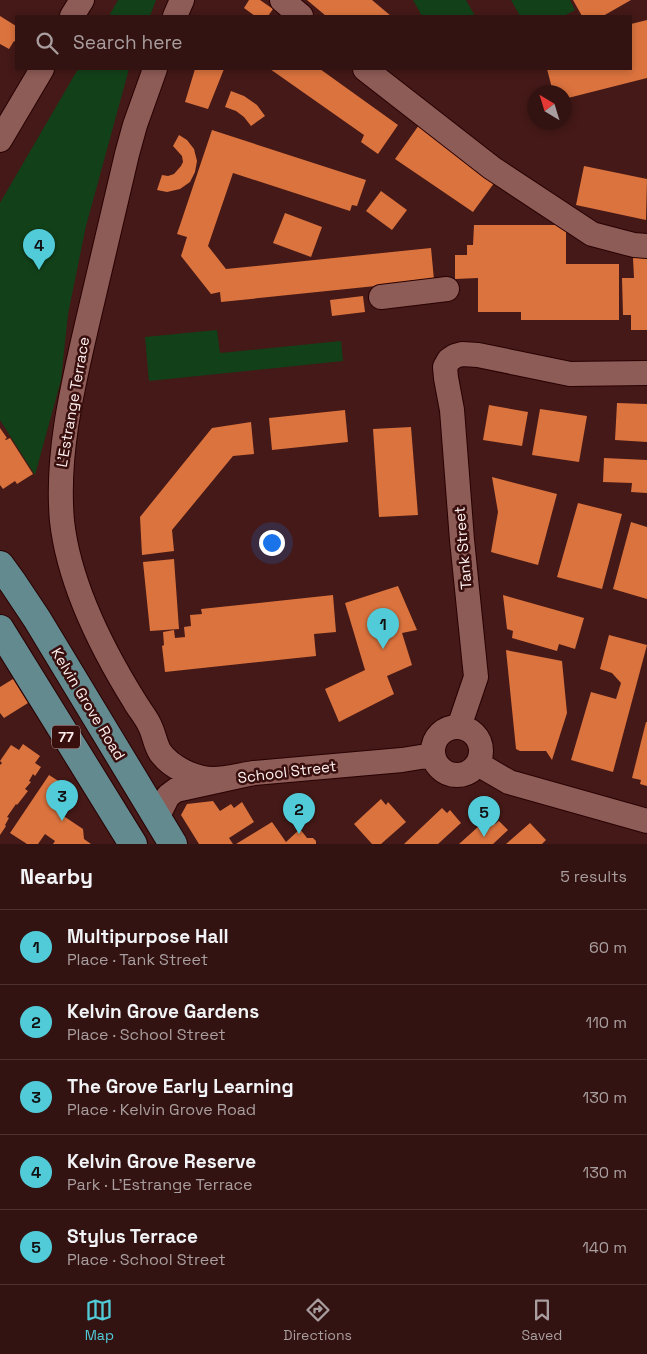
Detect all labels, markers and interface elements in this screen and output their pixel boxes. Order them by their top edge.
search box [15,15,632,70]
icon: search [33,29,61,57]
text: Search here [73,30,183,55]
north arrow [527,85,572,130]
pin: 4 [23,229,55,270]
street label: L'Estrange Terrace [52,335,93,469]
street label: Tank Street [449,506,476,590]
your location [259,530,285,556]
pin: 1 [367,608,399,649]
street label: Kelvin Grove Road [47,644,129,763]
road number: 77 [52,726,80,749]
street label: School Street [237,756,337,787]
pin: 3 [46,780,78,821]
pin: 2 [283,793,315,834]
pin: 5 [468,796,500,837]
text: Nearby [20,863,93,890]
text: 5 results [560,866,627,887]
text: Multipurpose Hall [67,924,229,949]
text: 1 [32,937,40,958]
text: 60 m [589,937,627,958]
text: Place · Tank Street [67,949,208,970]
text: Kelvin Grove Gardens [67,999,259,1024]
text: 2 [31,1012,41,1033]
text: 110 m [585,1012,627,1033]
text: Place · School Street [67,1024,226,1045]
text: The Grove Early Learning [67,1074,294,1099]
text: 3 [31,1087,41,1108]
text: 130 m [583,1087,627,1108]
text: Place · Kelvin Grove Road [67,1099,256,1120]
text: Kelvin Grove Reserve [67,1149,256,1174]
text: 4 [31,1162,41,1183]
text: 130 m [583,1162,627,1183]
text: Park · L'Estrange Terrace [67,1174,252,1195]
text: Stylus Terrace [67,1224,198,1249]
text: 5 [31,1237,41,1258]
text: 140 m [582,1237,627,1258]
text: Place · School Street [67,1249,226,1270]
tab: Map [85,1296,114,1344]
tab: Directions [283,1296,352,1344]
tab: Saved [521,1296,562,1344]

